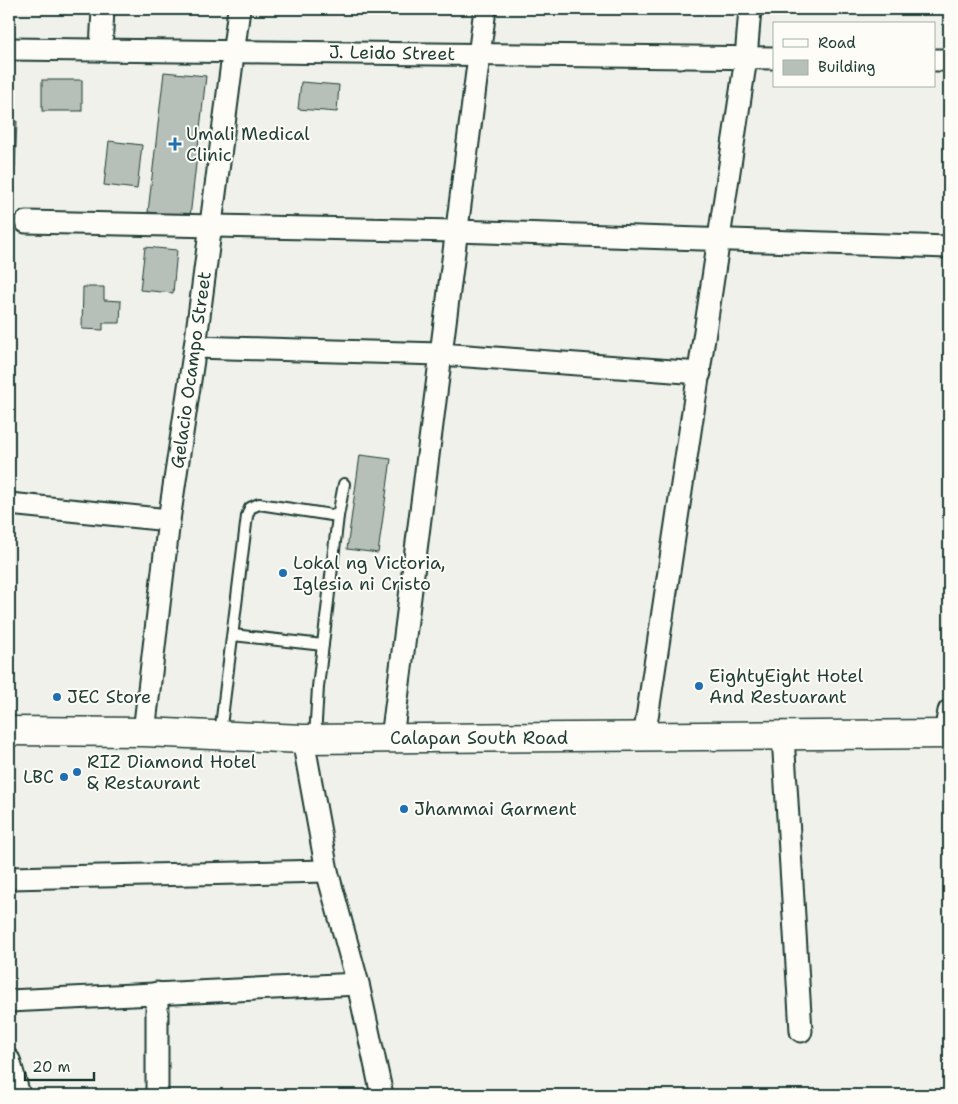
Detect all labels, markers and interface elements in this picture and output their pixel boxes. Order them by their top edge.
legend [773,22,936,88]
text: Road [818,33,856,53]
street label: J. Leido Street [329,40,455,66]
text: Building [818,57,875,77]
place label: Umali Medical Clinic [186,122,310,167]
marker: Umali Medical Clinic [168,137,182,151]
street label: Gelacio Ocampo Street [165,270,217,470]
place label: Lokal ng Victoria, Iglesia ni Cristo [293,551,446,596]
marker: Lokal ng Victoria, Iglesia ni Cristo [277,567,289,579]
place label: EightyEight Hotel And Restuarant [709,664,864,709]
marker: EightyEight Hotel And Restuarant [693,680,705,692]
place label: JEC Store [67,685,151,709]
marker: JEC Store [51,691,63,703]
street label: Calapan South Road [390,726,568,750]
place label: RIZ Diamond Hotel & Restaurant [87,750,257,795]
place label: LBC [23,765,54,789]
marker: RIZ Diamond Hotel & Restaurant [71,766,83,778]
marker: LBC [58,771,70,783]
place label: Jhammai Garment [414,797,577,821]
marker: Jhammai Garment [398,803,410,815]
scale bar [25,1049,94,1081]
text: 20 m [32,1057,71,1077]

